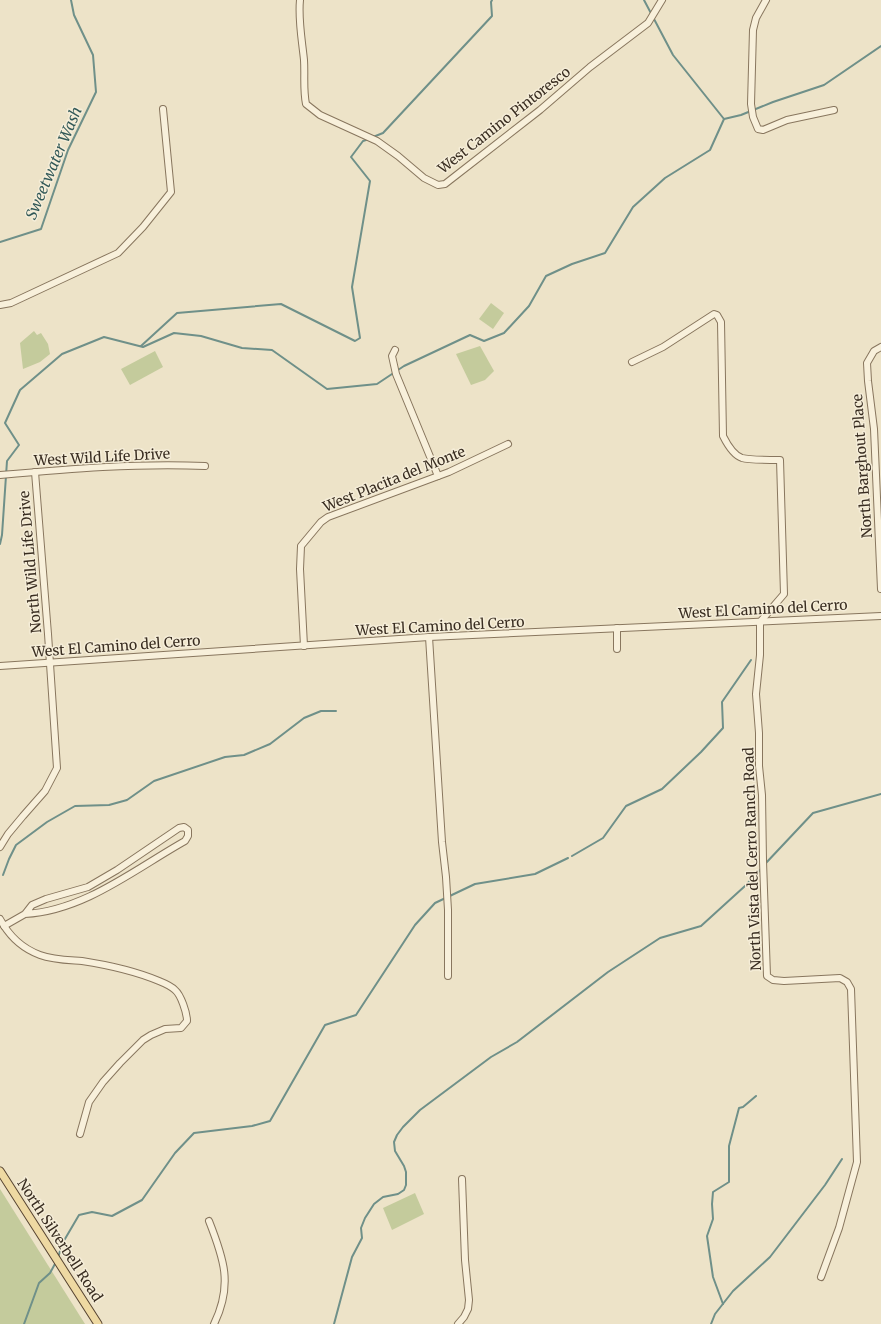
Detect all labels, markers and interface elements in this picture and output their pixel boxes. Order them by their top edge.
street label: West Camino Pintoresco [433,63,574,178]
water label: Sweetwater Wash [21,104,86,222]
street label: North Barghout Place [848,393,876,539]
street label: West Placita del Monte [319,442,468,516]
street label: West Wild Life Drive [33,444,170,470]
street label: North Wild Life Drive [15,490,45,634]
street label: West El Camino del Cerro [677,596,848,622]
street label: West El Camino del Cerro [354,613,525,639]
street label: West El Camino del Cerro [30,631,201,661]
street label: North Vista del Cerro Ranch Road [739,746,765,971]
street label: North Silverbell Road [13,1175,107,1305]

